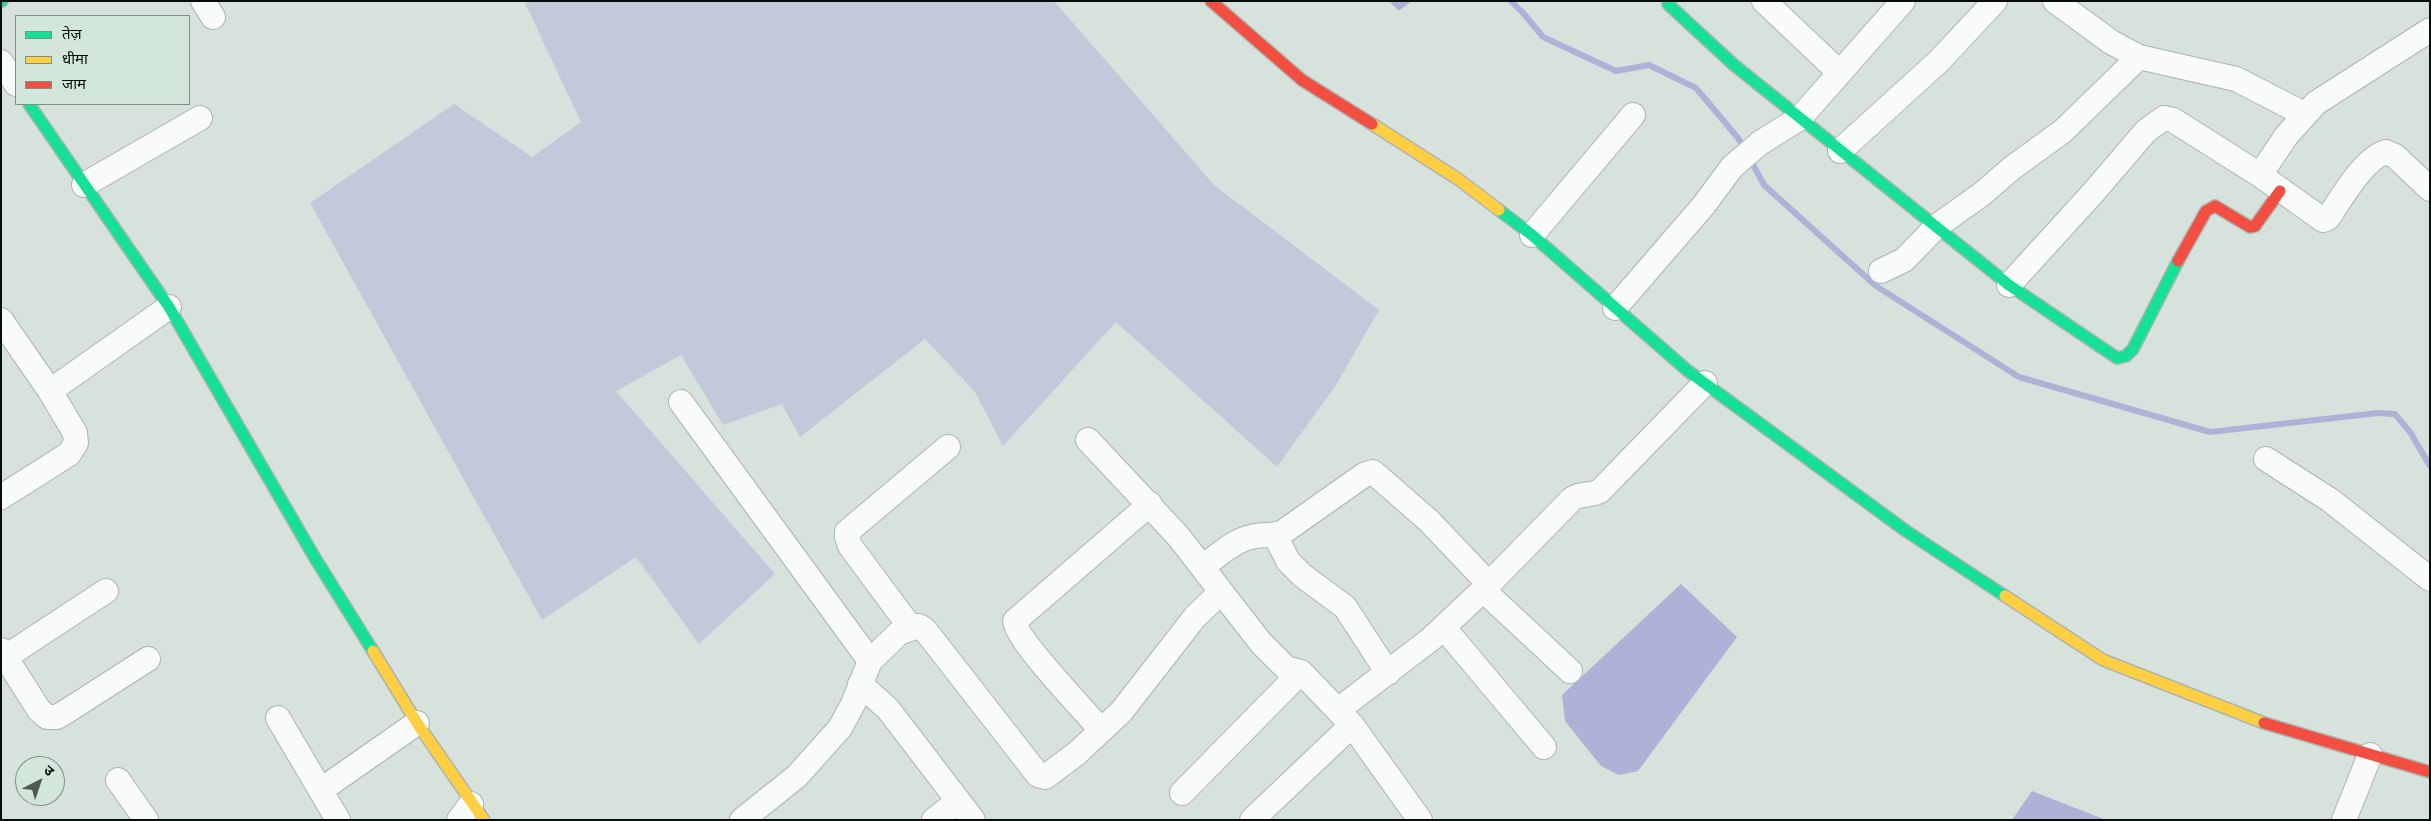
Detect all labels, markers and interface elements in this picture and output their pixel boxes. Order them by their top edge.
legend [15,15,190,105]
text: तेज़ [62,25,82,42]
text: धीमा [62,50,88,67]
text: जाम [62,75,86,92]
north arrow [15,756,65,806]
text: उ [41,762,58,779]

